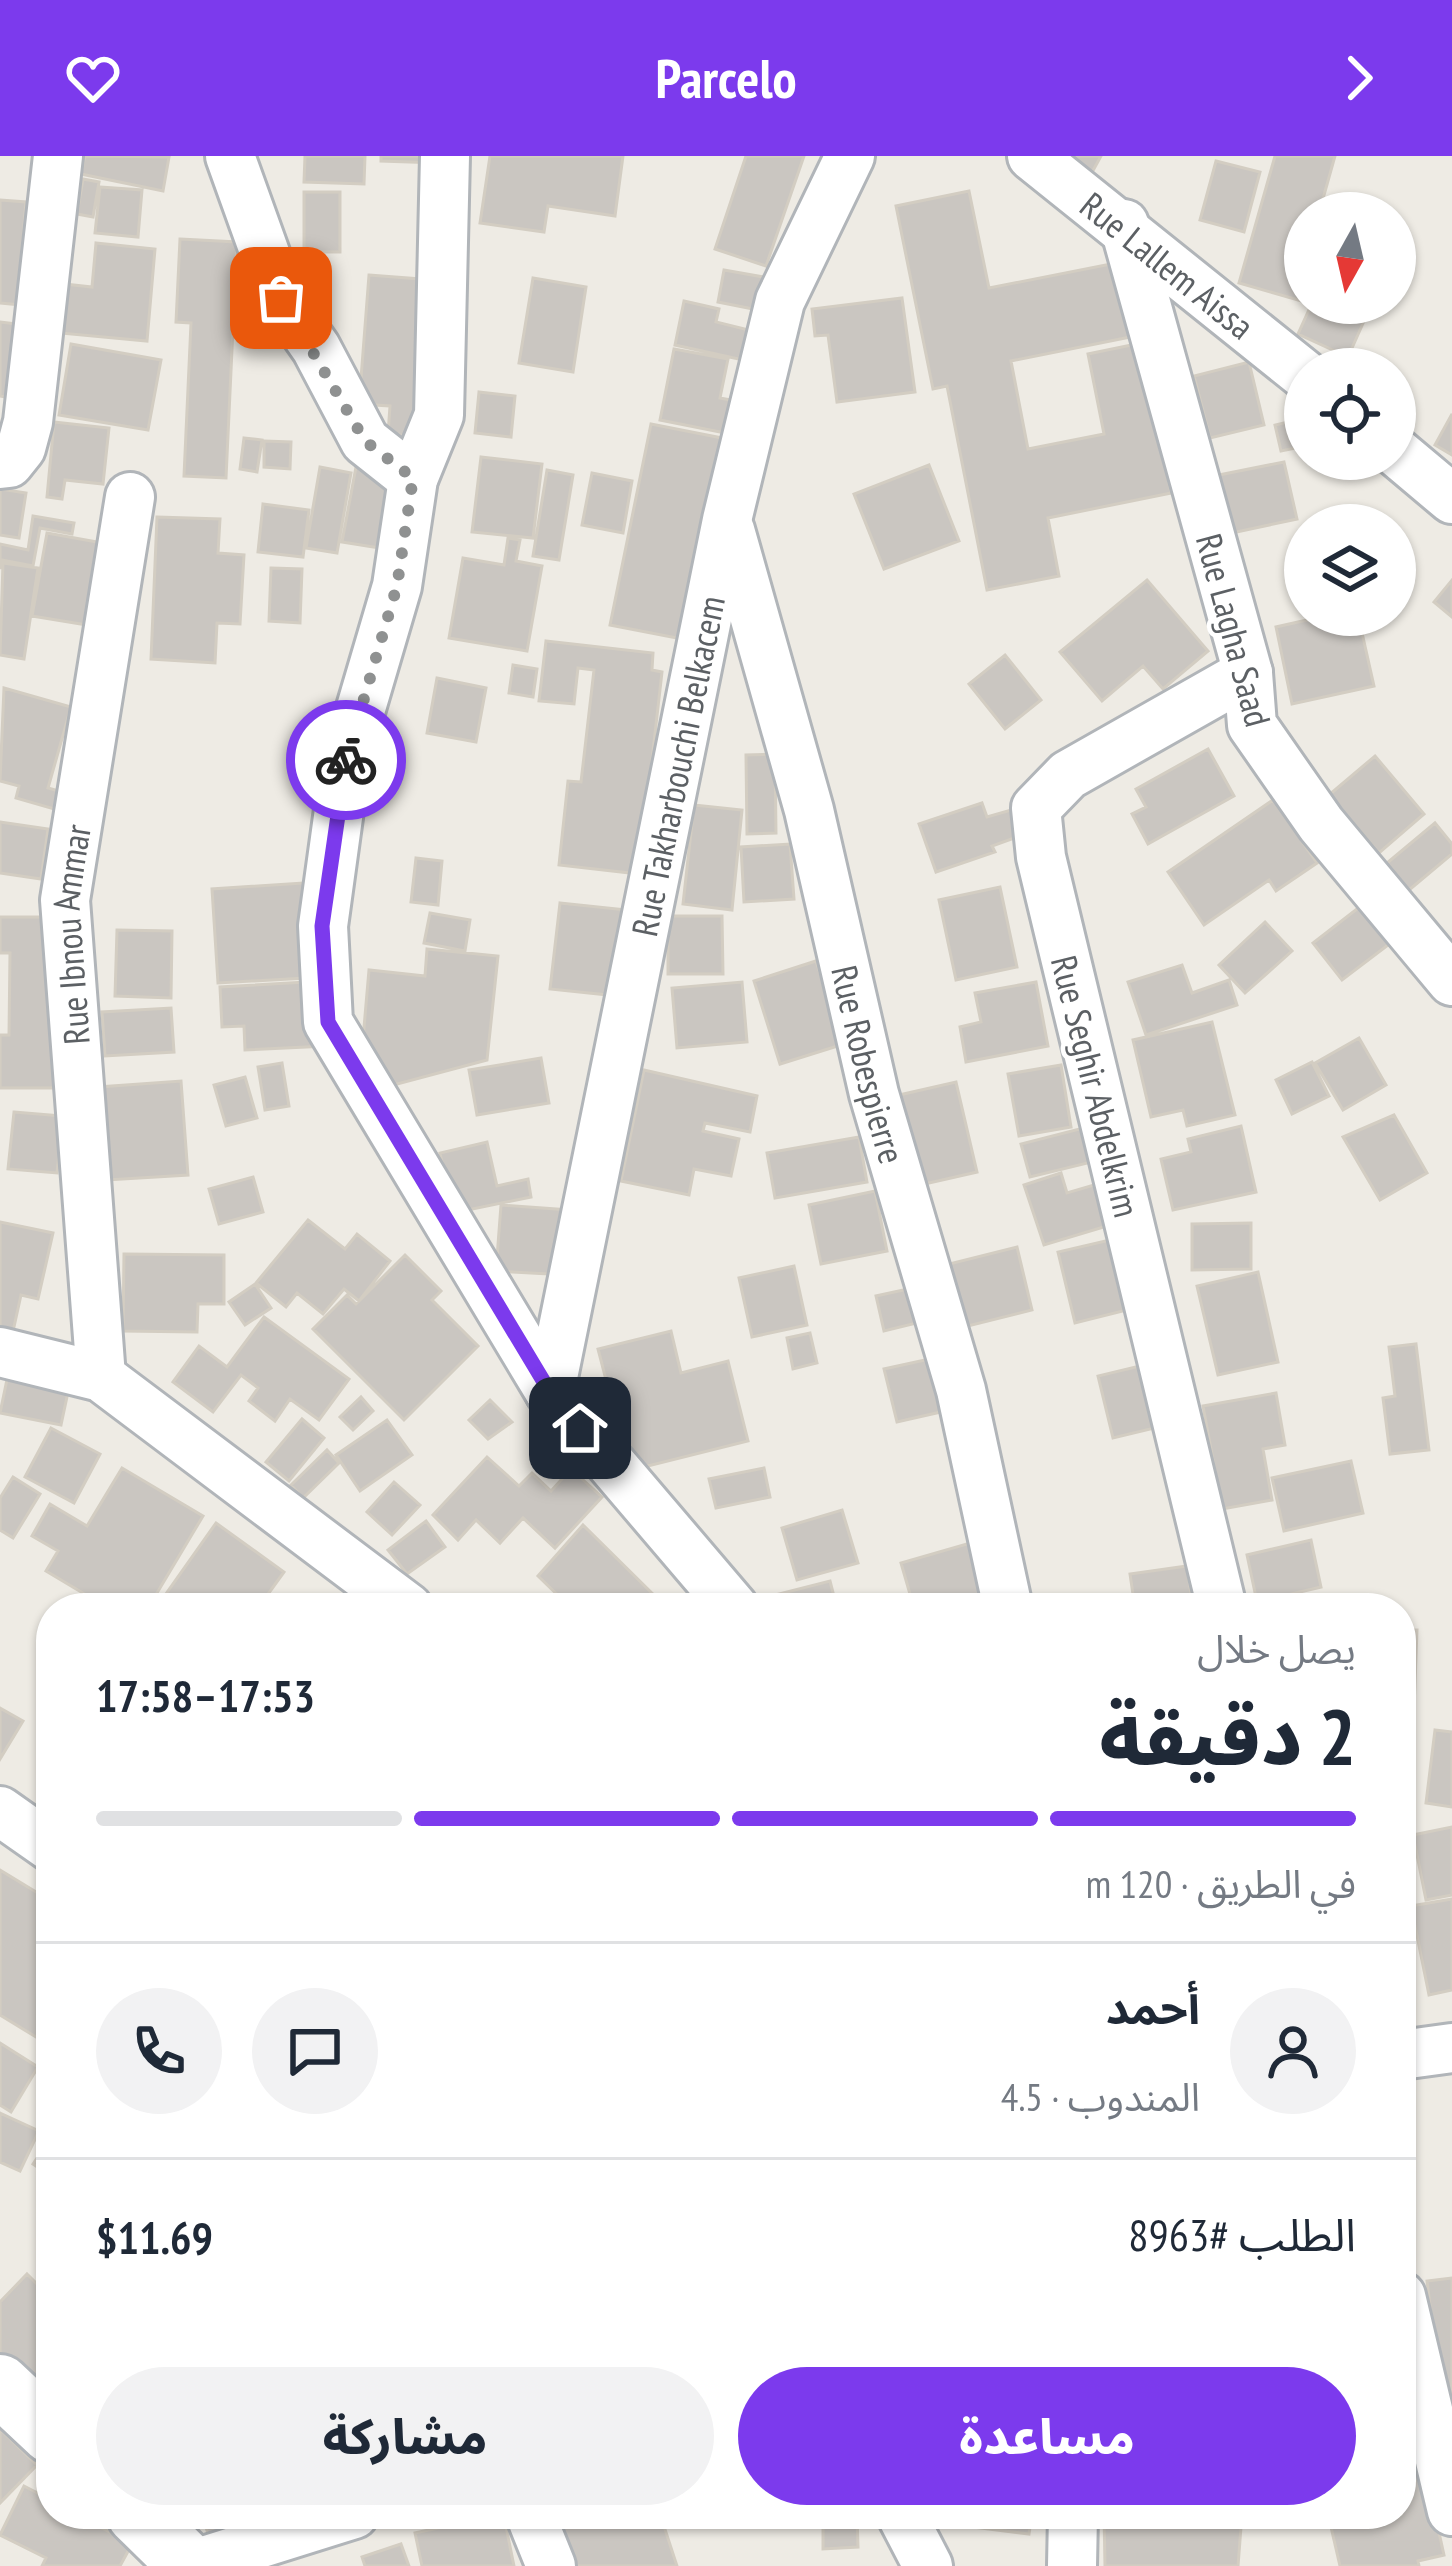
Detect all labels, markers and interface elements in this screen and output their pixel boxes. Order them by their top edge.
text: Parcelo [655,43,797,113]
icon: heart [60,45,126,111]
icon: forward [1326,45,1392,111]
street label: Rue Lallem Aissa [1071,181,1264,349]
north arrow [1284,192,1416,324]
map controls [1284,192,1416,636]
pin [230,247,332,349]
icon: bag [248,265,314,331]
button: locate [1284,348,1416,480]
button: layers [1284,504,1416,636]
street label: Rue Lagha Saad [1186,529,1282,731]
street label: Rue Takharbouchi Belkacem [620,591,735,940]
courier [286,700,406,820]
icon: bike [313,727,379,793]
street label: Rue Ibnou Ammar [41,821,100,1046]
street label: Rue Seghir Abdelkrim [1041,950,1151,1222]
street label: Rue Robespierre [822,961,917,1169]
pin [529,1377,631,1479]
icon: home [547,1395,613,1461]
text: يصل خلال [1197,1623,1356,1674]
text: 17:53–17:58 [96,1666,315,1724]
text: 2 دقيقة [1099,1686,1356,1787]
text: في الطريق · 120 m [1086,1858,1356,1909]
text: أحمد [1106,1978,1200,2036]
button: phone [96,1988,222,2114]
button: chat [252,1988,378,2114]
button: person [1230,1988,1356,2114]
text: المندوب · 4.5 [1001,2071,1200,2122]
text: الطلب #8963 [1128,2205,1356,2263]
text: $11.69 [96,2208,213,2266]
button: مشاركة [96,2367,714,2505]
button: مساعدة [738,2367,1356,2505]

